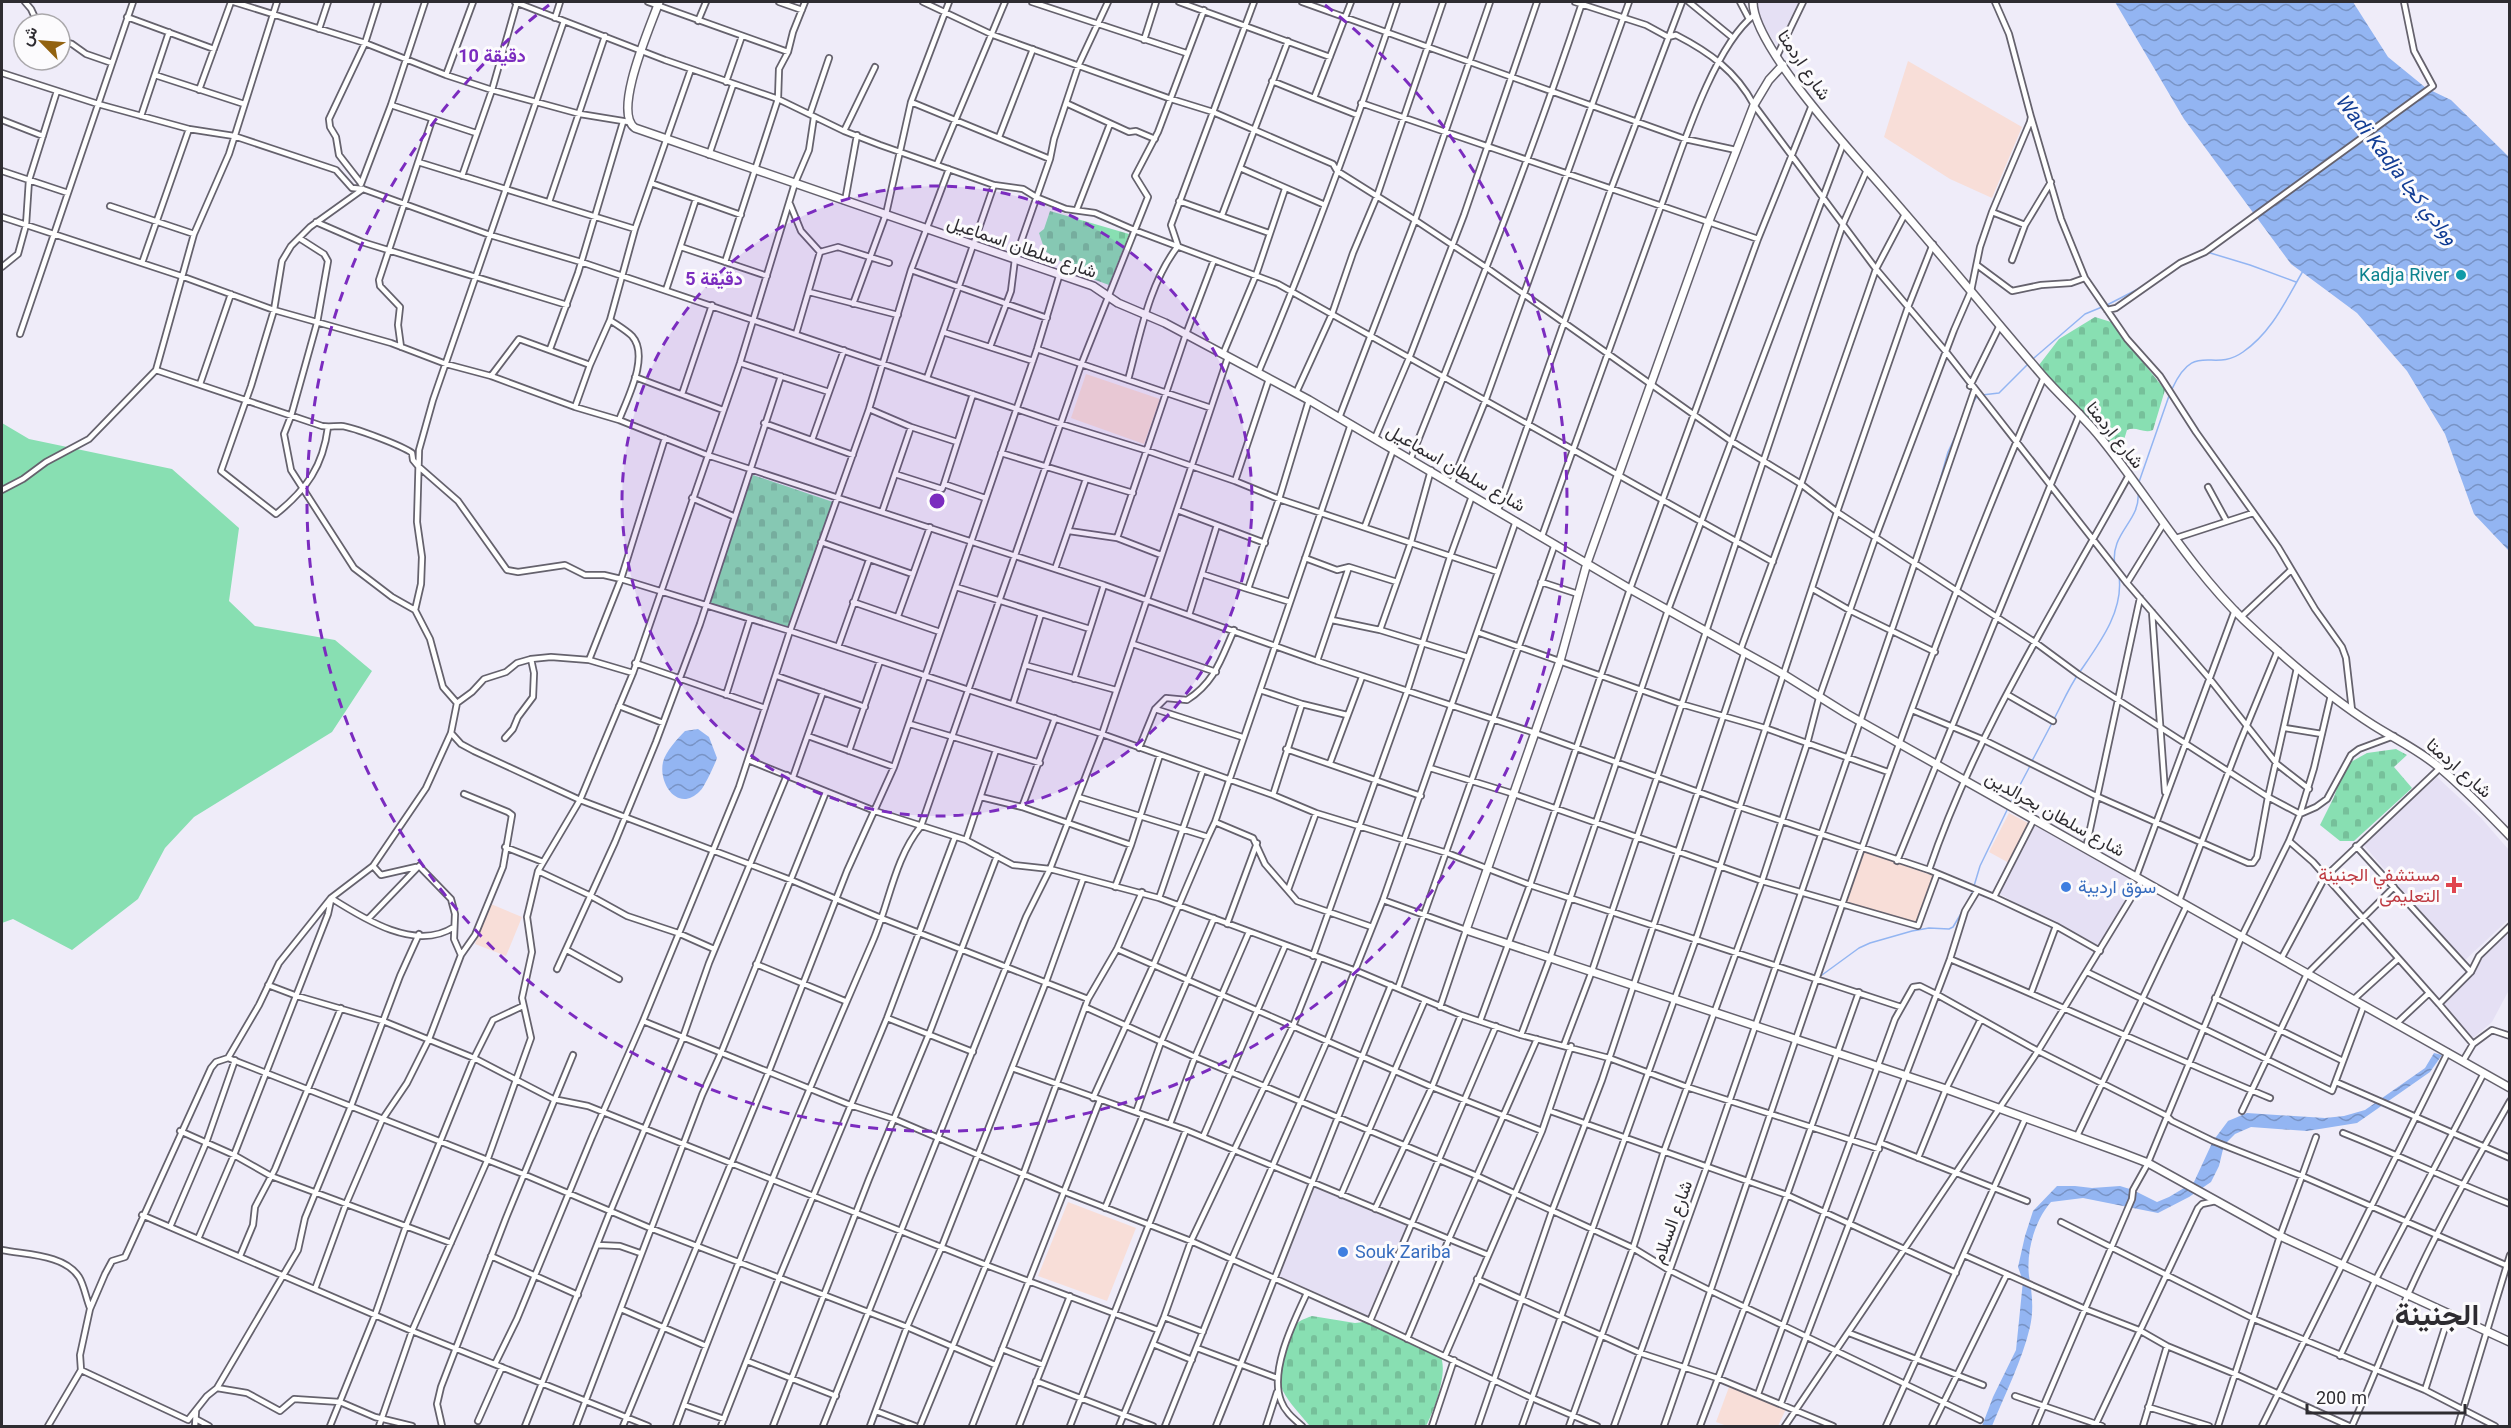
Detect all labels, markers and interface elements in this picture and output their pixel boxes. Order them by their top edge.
north arrow [12,12,72,72]
text: ش [15,23,46,51]
street label: شارع اردمتا [1768,25,1836,107]
text: 10 دقيقة [458,44,526,72]
water label: Wadi Kadja ووادي كجا [2326,88,2465,253]
street label: شارع سلطان اسماعيل [943,210,1100,288]
place label: Kadja River [2359,263,2449,291]
text: 5 دقيقة [685,267,743,295]
marker: Kadja River [2454,268,2468,282]
street label: شارع اردمتا [2077,396,2149,476]
street label: شارع سلطان اسماعيل [1380,418,1530,521]
centre of rings [927,491,947,511]
street label: شارع اردمتا [2418,733,2497,806]
street label: شارع سلطان بحرالدين [1979,766,2129,866]
place label: مستشفي الجنينة التعليمى [2318,863,2440,912]
place label: سوق ارديبة [2078,875,2156,903]
marker: مستشفي الجنينة التعليمى [2445,876,2463,894]
marker: سوق ارديبة [2059,880,2073,894]
street label: شارع السلام [1646,1177,1702,1268]
place label: Souk Zariba [1355,1240,1451,1268]
marker: Souk Zariba [1336,1245,1350,1259]
district label: الجنينة [2395,1294,2479,1341]
scale bar [2307,1377,2464,1415]
text: 200 m [2316,1386,2367,1414]

